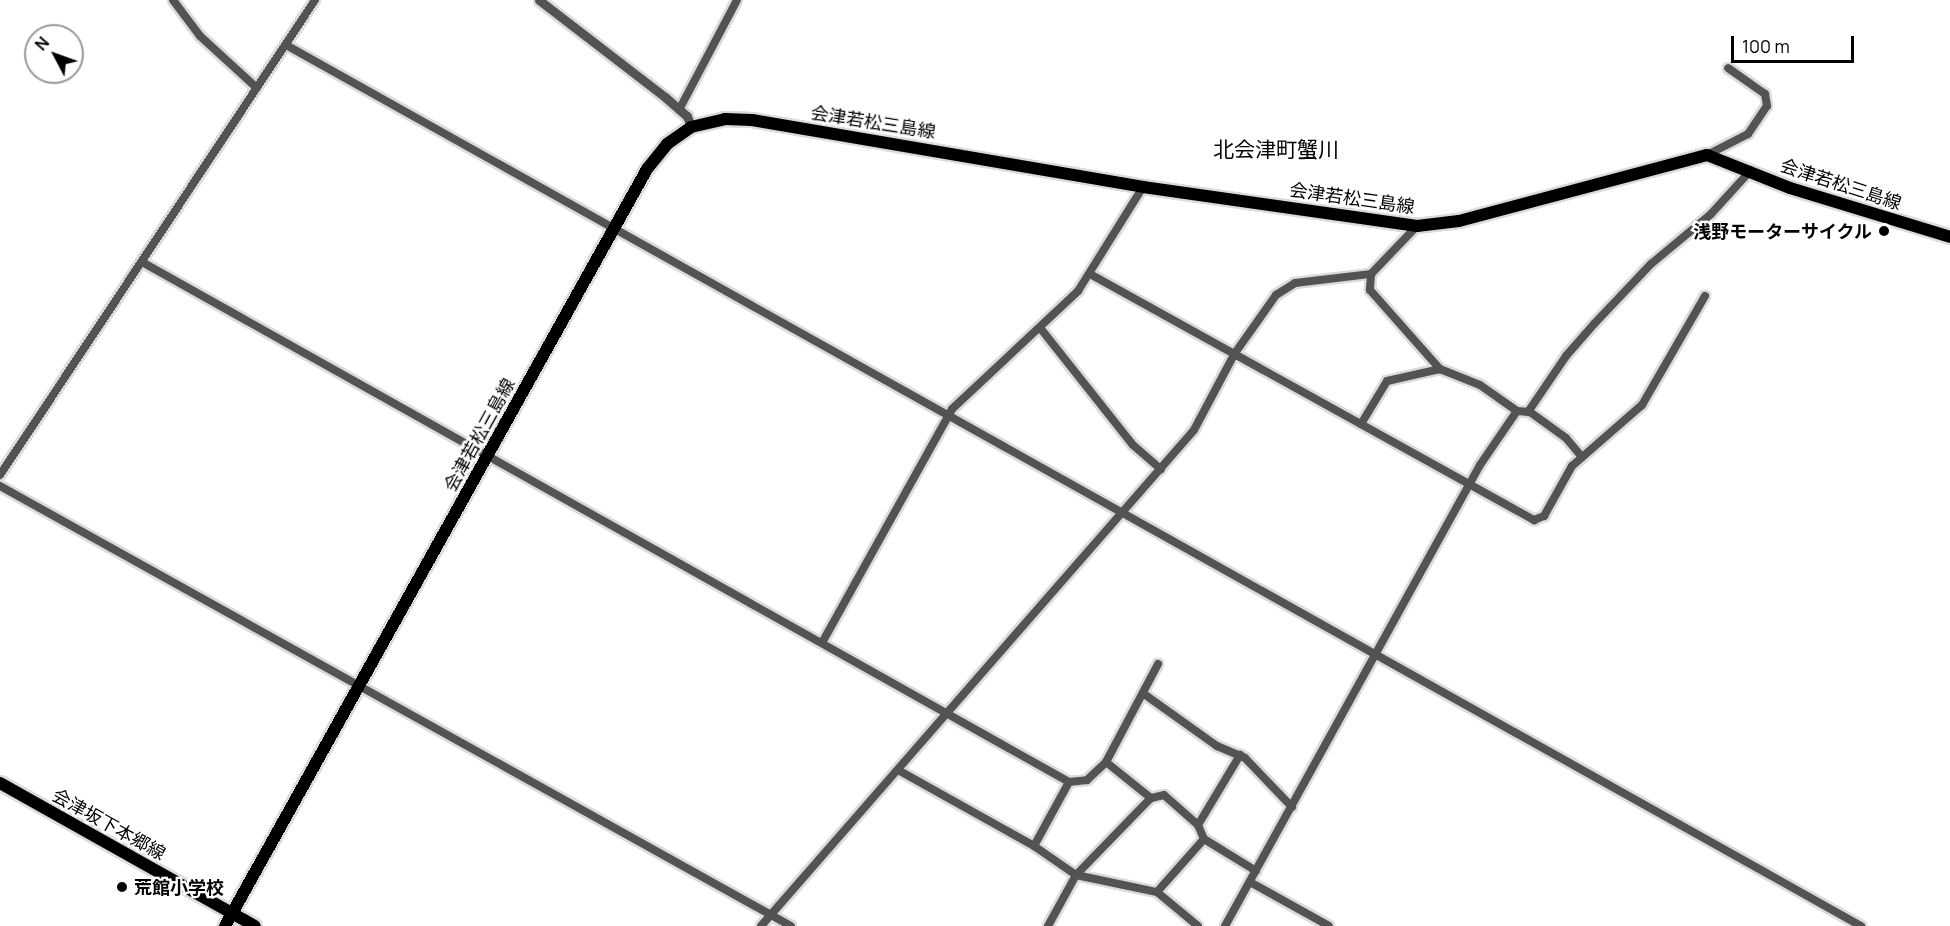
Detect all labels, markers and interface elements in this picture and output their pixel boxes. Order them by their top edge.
north arrow [24,24,84,84]
scale bar [1734,24,1857,62]
text: N [30,32,54,55]
text: 100 m [1742,34,1790,58]
street label: 会津若松三島線 [809,101,937,143]
district label: 北会津町蟹川 [1213,136,1339,162]
street label: 会津若松三島線 [1778,154,1904,214]
street label: 会津若松三島線 [1288,179,1416,217]
place label: 浅野モーターサイクル [1692,220,1872,242]
marker: 浅野モーターサイクル [1877,224,1891,238]
street label: 会津若松三島線 [439,375,519,495]
street label: 会津坂下本郷線 [49,784,169,864]
place label: 荒館小学校 [134,876,224,898]
marker: 荒館小学校 [115,880,129,894]

